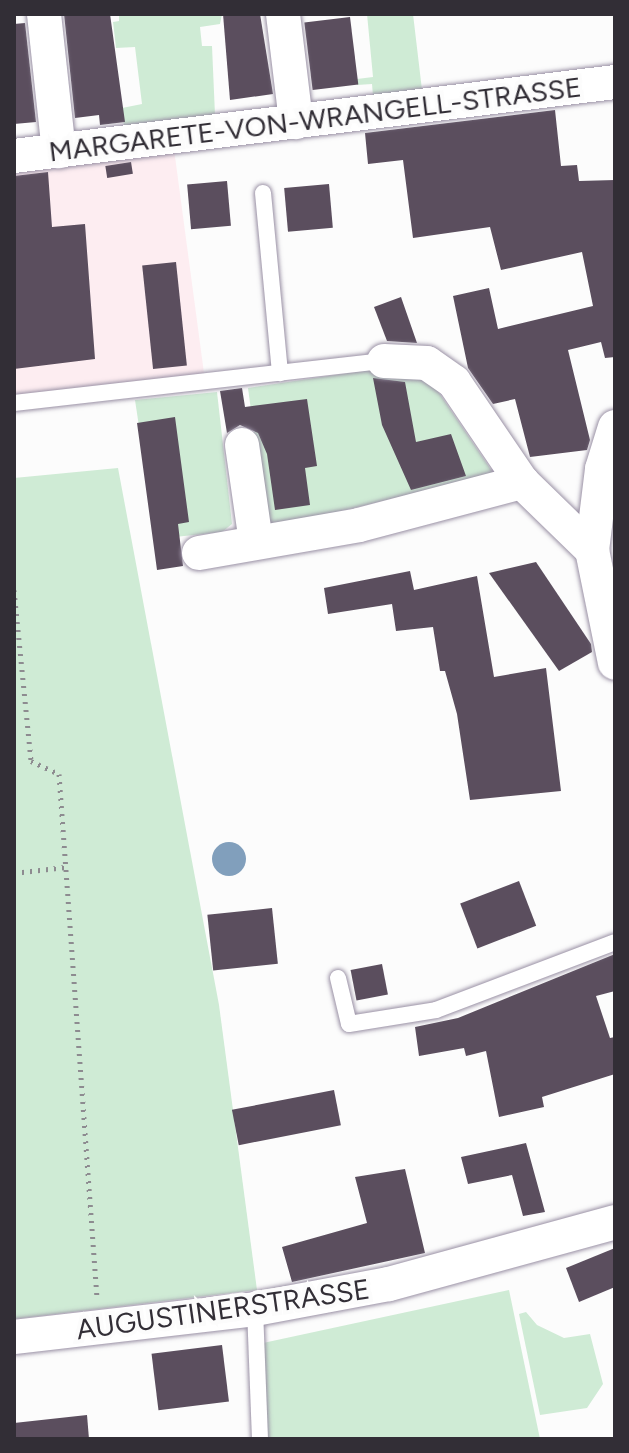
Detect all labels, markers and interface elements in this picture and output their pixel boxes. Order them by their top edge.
street label: MARGARETE-VON-WRANGELL-STRASSE [47,70,583,168]
street label: AUGUSTINERSTRASSE [74,1272,372,1346]

